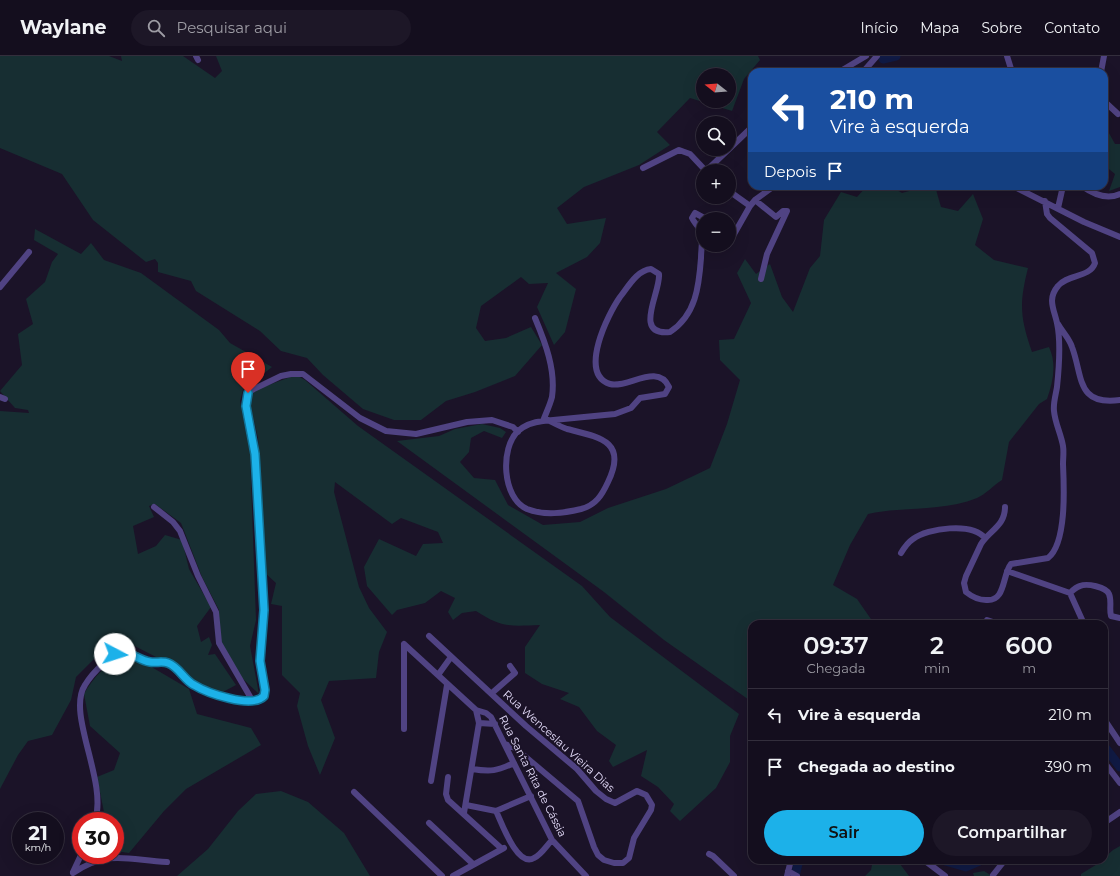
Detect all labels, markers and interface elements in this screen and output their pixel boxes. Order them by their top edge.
search box [131,10,411,46]
text: Waylane [20,16,107,39]
icon: search [145,17,167,39]
text: Pesquisar aqui [177,18,287,37]
text: Início [860,19,898,37]
text: Mapa [920,19,960,37]
text: Sobre [982,19,1022,37]
text: Contato [1044,19,1100,37]
north arrow [696,68,736,108]
map controls [696,68,736,252]
text: 210 m [830,82,914,116]
icon: left [764,84,816,136]
button: search [696,116,736,156]
text: Vire à esquerda [830,116,970,138]
icon: arrive [824,160,846,182]
text: Depois [764,162,816,181]
button: + [696,164,736,204]
button: − [696,212,736,252]
pin [231,352,265,393]
icon: arrive [237,358,259,380]
text: 09:37 [803,631,869,660]
text: 2 [930,631,944,660]
text: 600 [1005,631,1053,660]
position arrow [94,633,136,675]
text: Chegada [807,660,865,676]
text: min [924,660,950,676]
text: m [1022,660,1036,676]
street label: Rua Wenceslau Vieira Dias [500,687,618,795]
icon: left [764,704,786,726]
text: Vire à esquerda [798,705,921,724]
text: 210 m [1048,705,1092,724]
street label: Rua Santa Rita de Cássia [496,713,570,839]
icon: arrive [764,756,786,778]
text: Chegada ao destino [798,757,955,776]
text: 390 m [1045,757,1092,776]
button: Sair [764,810,924,856]
button: Compartilhar [932,810,1092,856]
speed limit sign: 30 [72,812,124,864]
text: 21 [28,821,48,845]
text: km/h [25,841,51,854]

